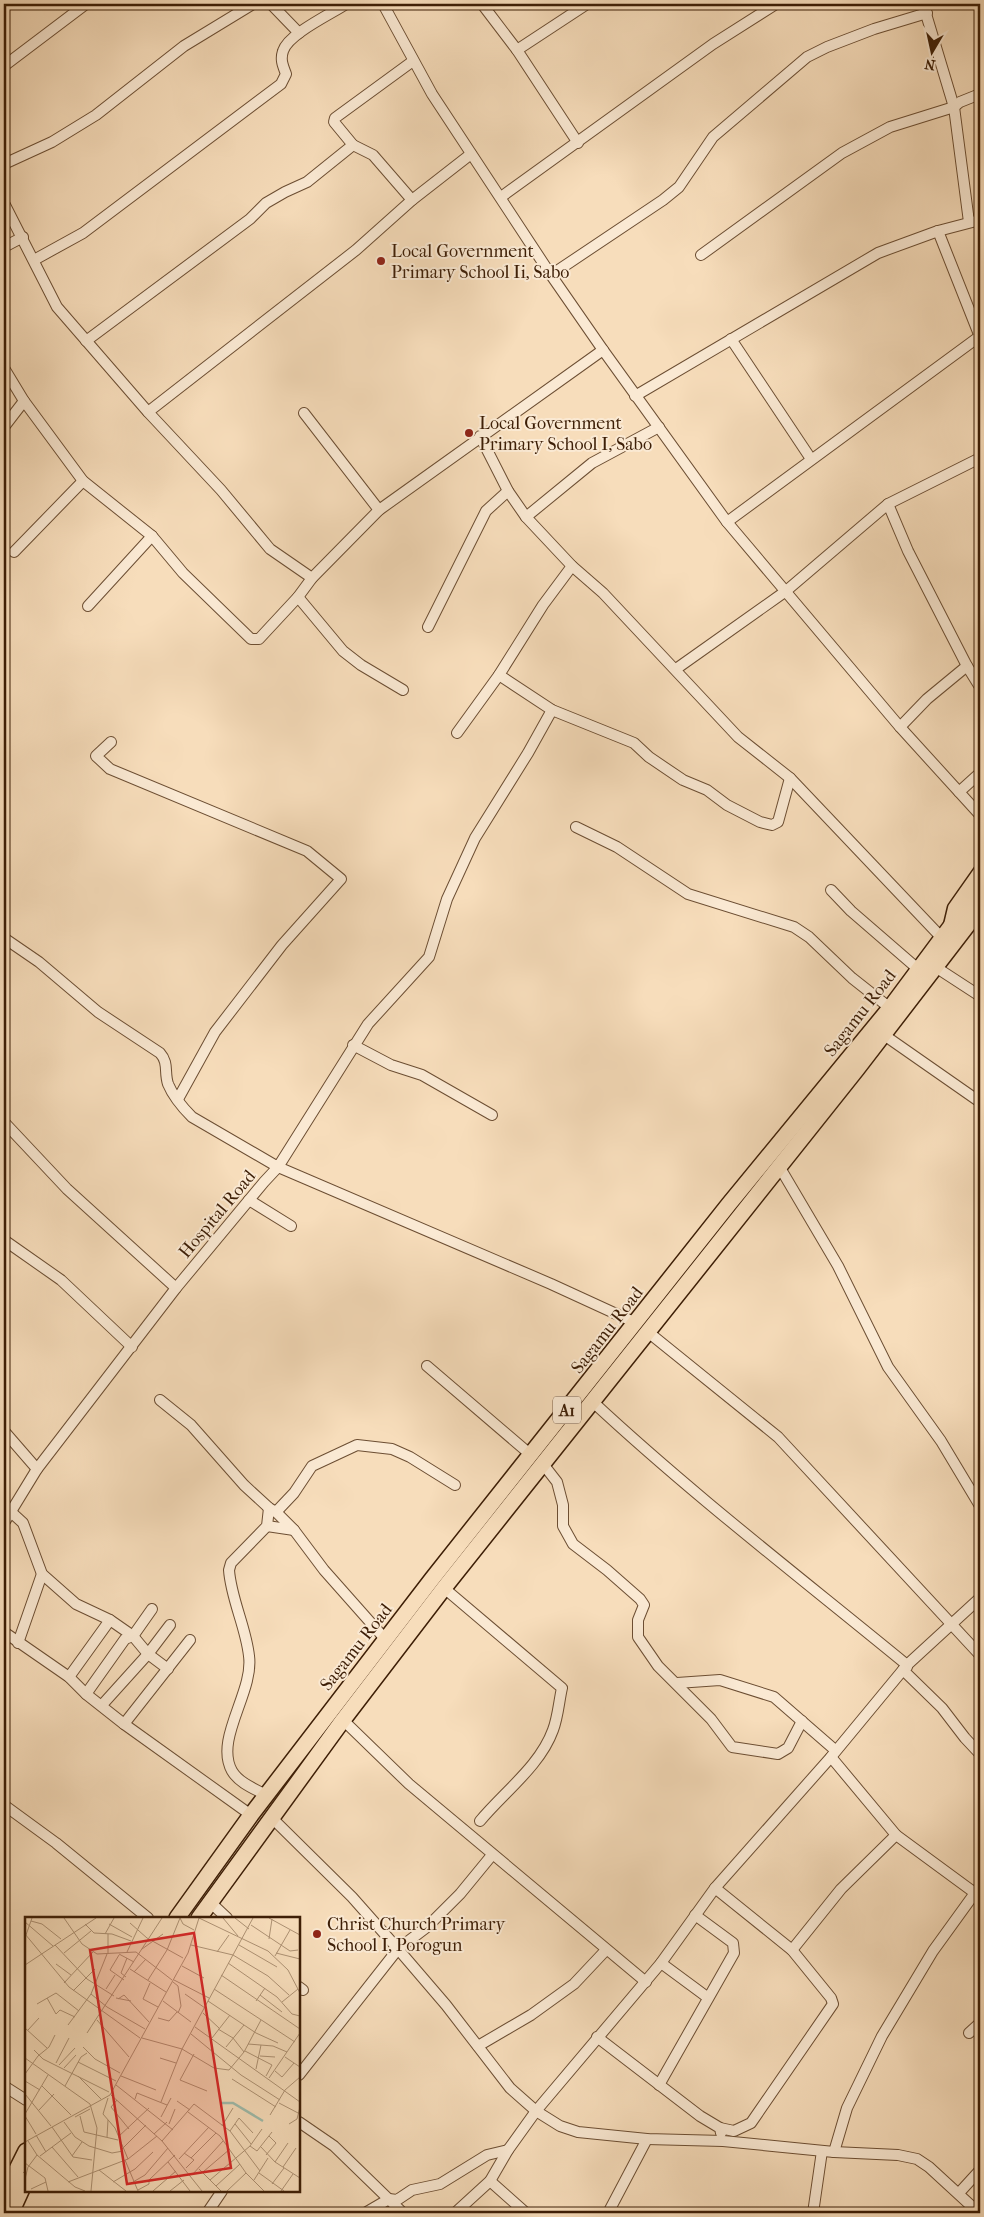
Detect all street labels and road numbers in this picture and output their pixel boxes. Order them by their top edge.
street label: Sagamu Road [820,966,901,1061]
street label: Hospital Road [175,1166,260,1263]
street label: Sagamu Road [567,1283,648,1378]
road number: A1 [553,1396,581,1424]
street label: Sagamu Road [316,1600,397,1695]

